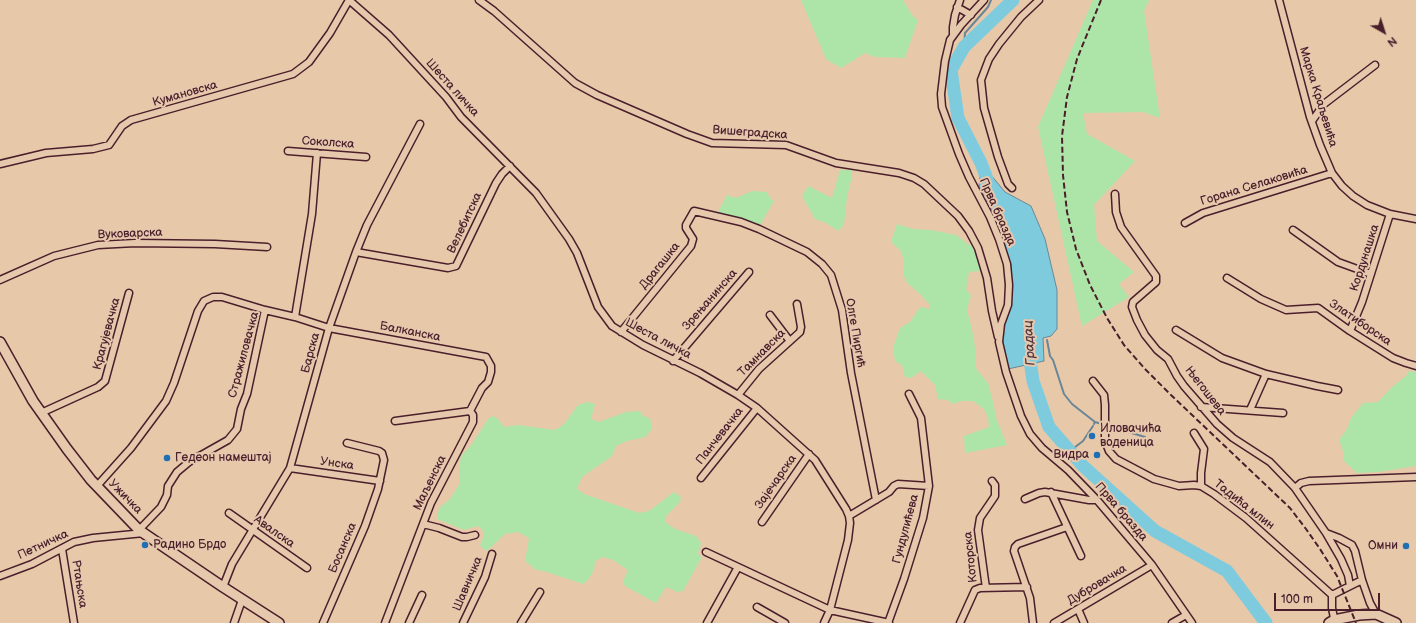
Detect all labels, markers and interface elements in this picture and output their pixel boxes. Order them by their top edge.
north arrow [1364,12,1404,52]
text: N [1385,34,1399,49]
street label: Марка Краљевића [1296,45,1340,149]
street label: Шеста личка [422,56,482,120]
street label: Кумановска [151,78,219,110]
street label: Вишеградска [712,123,788,143]
street label: Соколска [301,134,355,152]
street label: Горана Селаковића [1199,163,1309,209]
street label: Прва бразда [976,176,1018,248]
street label: Велебитска [445,190,485,256]
street label: Кордунашка [1347,223,1383,293]
street label: Вуковарска [97,226,163,242]
street label: Драгашка [637,240,683,292]
street label: Зрењанинска [679,266,741,334]
street label: Крагујевачка [90,296,124,372]
street label: Олге Пиргић [842,297,868,369]
street label: Златиборска [1326,297,1394,349]
street label: Стражиловачка [226,310,262,400]
street label: Шеста личка [622,316,694,362]
street label: Балканска [378,319,442,345]
water label: Градац [1021,320,1039,366]
street label: Тамнавска [735,326,789,380]
street label: Барска [299,331,323,375]
street label: Његошева [1181,364,1229,418]
street label: Панчевачка [693,405,747,467]
place label: Иловачића воденица [1100,422,1161,450]
marker: Иловачића воденица [1087,431,1097,441]
place label: Видра [1054,448,1089,462]
marker: Видра [1092,450,1102,460]
place label: Гедеон намештај [175,451,272,465]
street label: Зајечарска [752,452,800,512]
marker: Гедеон намештај [162,453,172,463]
street label: Маљенска [410,453,450,513]
street label: Унска [319,455,355,473]
street label: Ужичка [105,477,145,517]
street label: Тадића млин [1211,477,1277,533]
street label: Прва бразда [1092,480,1150,544]
street label: Гундулићева [890,493,922,565]
street label: Авалска [251,513,297,551]
street label: Босанска [326,521,360,575]
street label: Петничка [15,527,71,563]
street label: Которска [961,531,981,583]
place label: Радино Брдо [153,538,226,552]
place label: Омни [1368,539,1398,553]
marker: Радино Брдо [140,540,150,550]
marker: Омни [1401,541,1411,551]
street label: Шавничка [450,555,486,613]
street label: Ртањска [68,559,90,609]
street label: Дубровачка [1065,562,1129,608]
scale bar [1276,585,1382,611]
text: 100 m [1281,592,1313,607]

